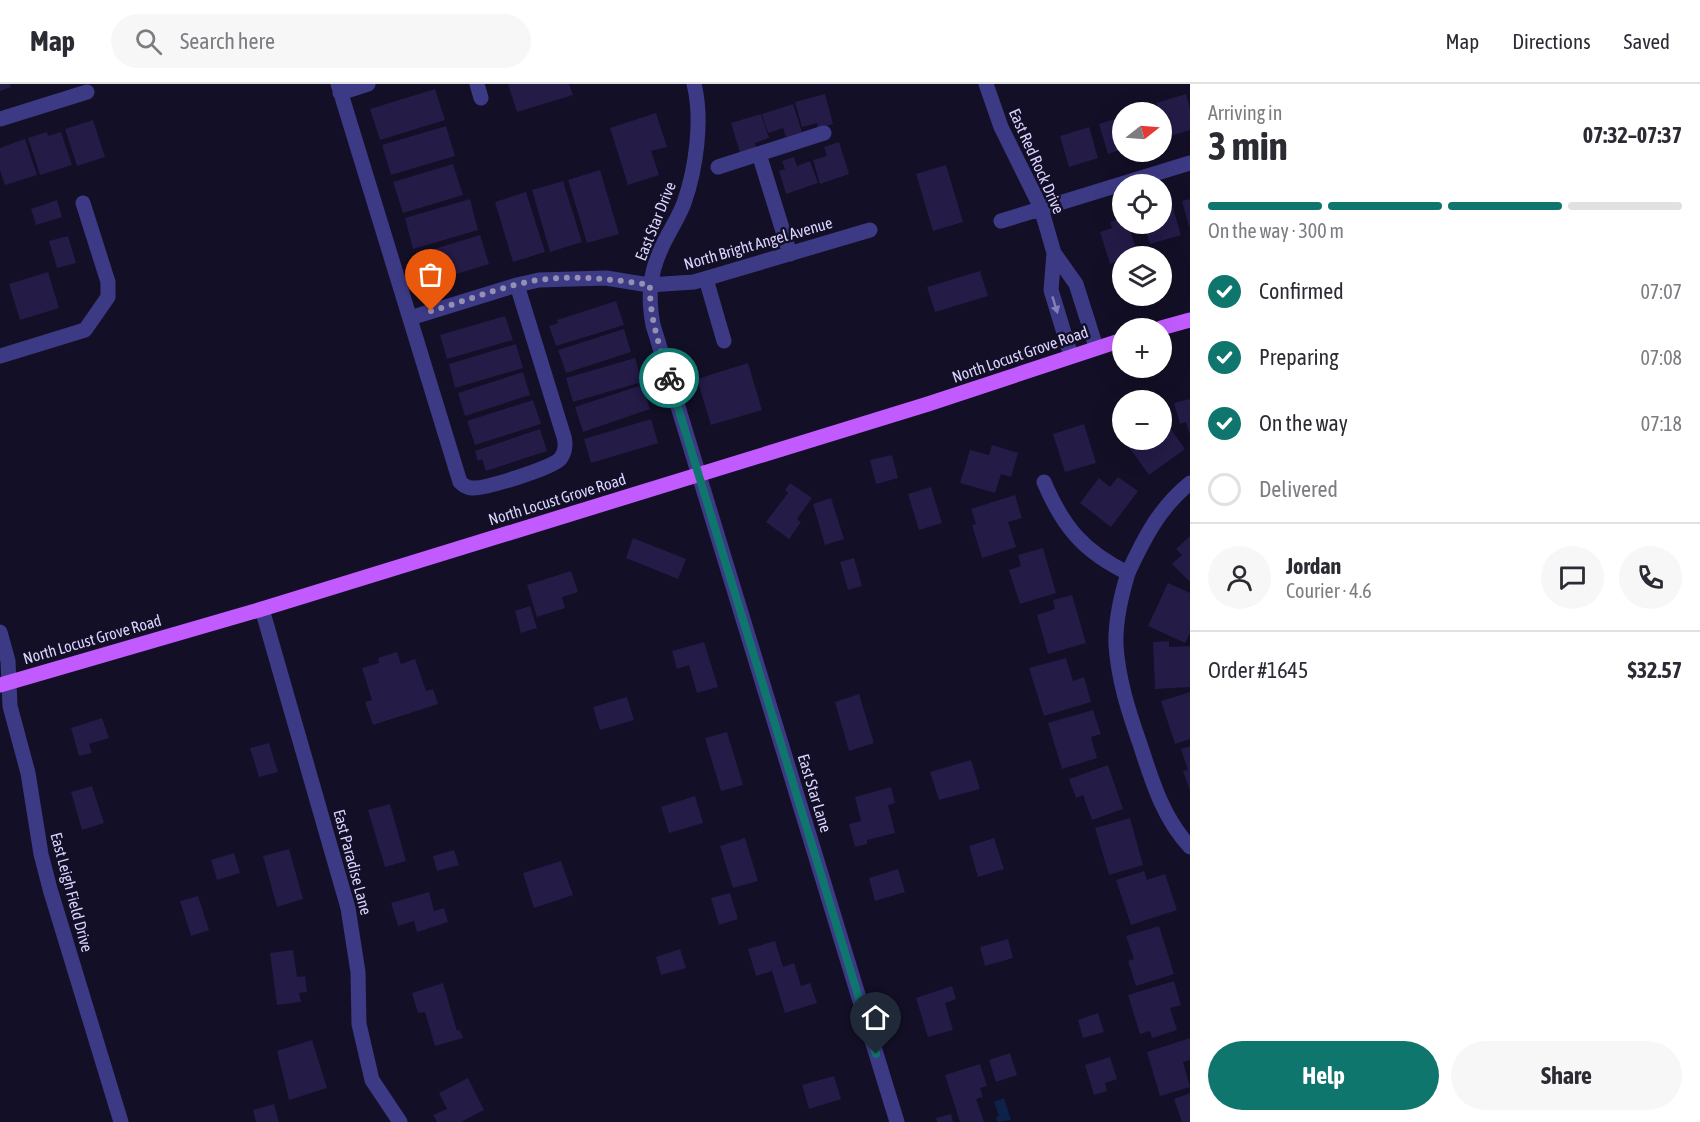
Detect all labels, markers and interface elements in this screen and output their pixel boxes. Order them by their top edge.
search box [111,14,531,68]
text: Map [30,25,75,57]
icon: search [132,25,165,58]
text: Search here [180,28,275,54]
text: Map [1445,29,1479,53]
text: Directions [1512,29,1591,53]
text: Saved [1624,29,1670,53]
text: Arriving in [1208,101,1282,124]
north arrow [1112,102,1172,162]
map controls [1112,102,1172,450]
street label: East Red Rock Drive [1006,106,1068,216]
text: 07:32–07:37 [1583,122,1682,148]
text: 3 min [1208,124,1288,168]
button: locate [1112,174,1172,234]
street label: East Star Drive [631,179,679,263]
street label: North Bright Angel Avenue [682,213,835,274]
text: On the way · 300 m [1208,219,1344,242]
button: layers [1112,246,1172,306]
pin [405,249,456,311]
icon: bag [414,258,447,291]
icon: check [1208,275,1241,308]
text: Confirmed [1259,278,1344,304]
text: 07:07 [1640,280,1682,303]
one-way arrow [1051,296,1060,314]
button: + [1112,318,1172,378]
street label: North Locust Grove Road [950,322,1090,386]
icon: check [1208,341,1241,374]
text: Preparing [1259,344,1339,370]
text: 07:08 [1640,346,1682,369]
courier [639,348,699,408]
icon: bike [653,362,686,395]
button: − [1112,390,1172,450]
icon: check [1208,407,1241,440]
text: On the way [1259,410,1348,436]
text: 07:18 [1641,412,1682,435]
street label: North Locust Grove Road [486,470,628,528]
text: Delivered [1259,476,1338,502]
button: person [1208,546,1271,609]
button: chat [1541,546,1604,609]
button: phone [1619,546,1682,609]
text: Jordan [1286,553,1341,579]
text: Courier · 4.6 [1286,579,1372,602]
street label: North Locust Grove Road [21,611,163,667]
text: Order #1645 [1208,657,1308,683]
text: $32.57 [1627,657,1682,683]
street label: East Star Lane [795,752,835,834]
street label: East Paradise Lane [330,807,376,917]
street label: East Leigh Field Drive [46,830,97,954]
pin [850,992,901,1054]
icon: home [859,1001,892,1034]
button: Help [1208,1041,1439,1110]
button: Share [1451,1041,1682,1110]

